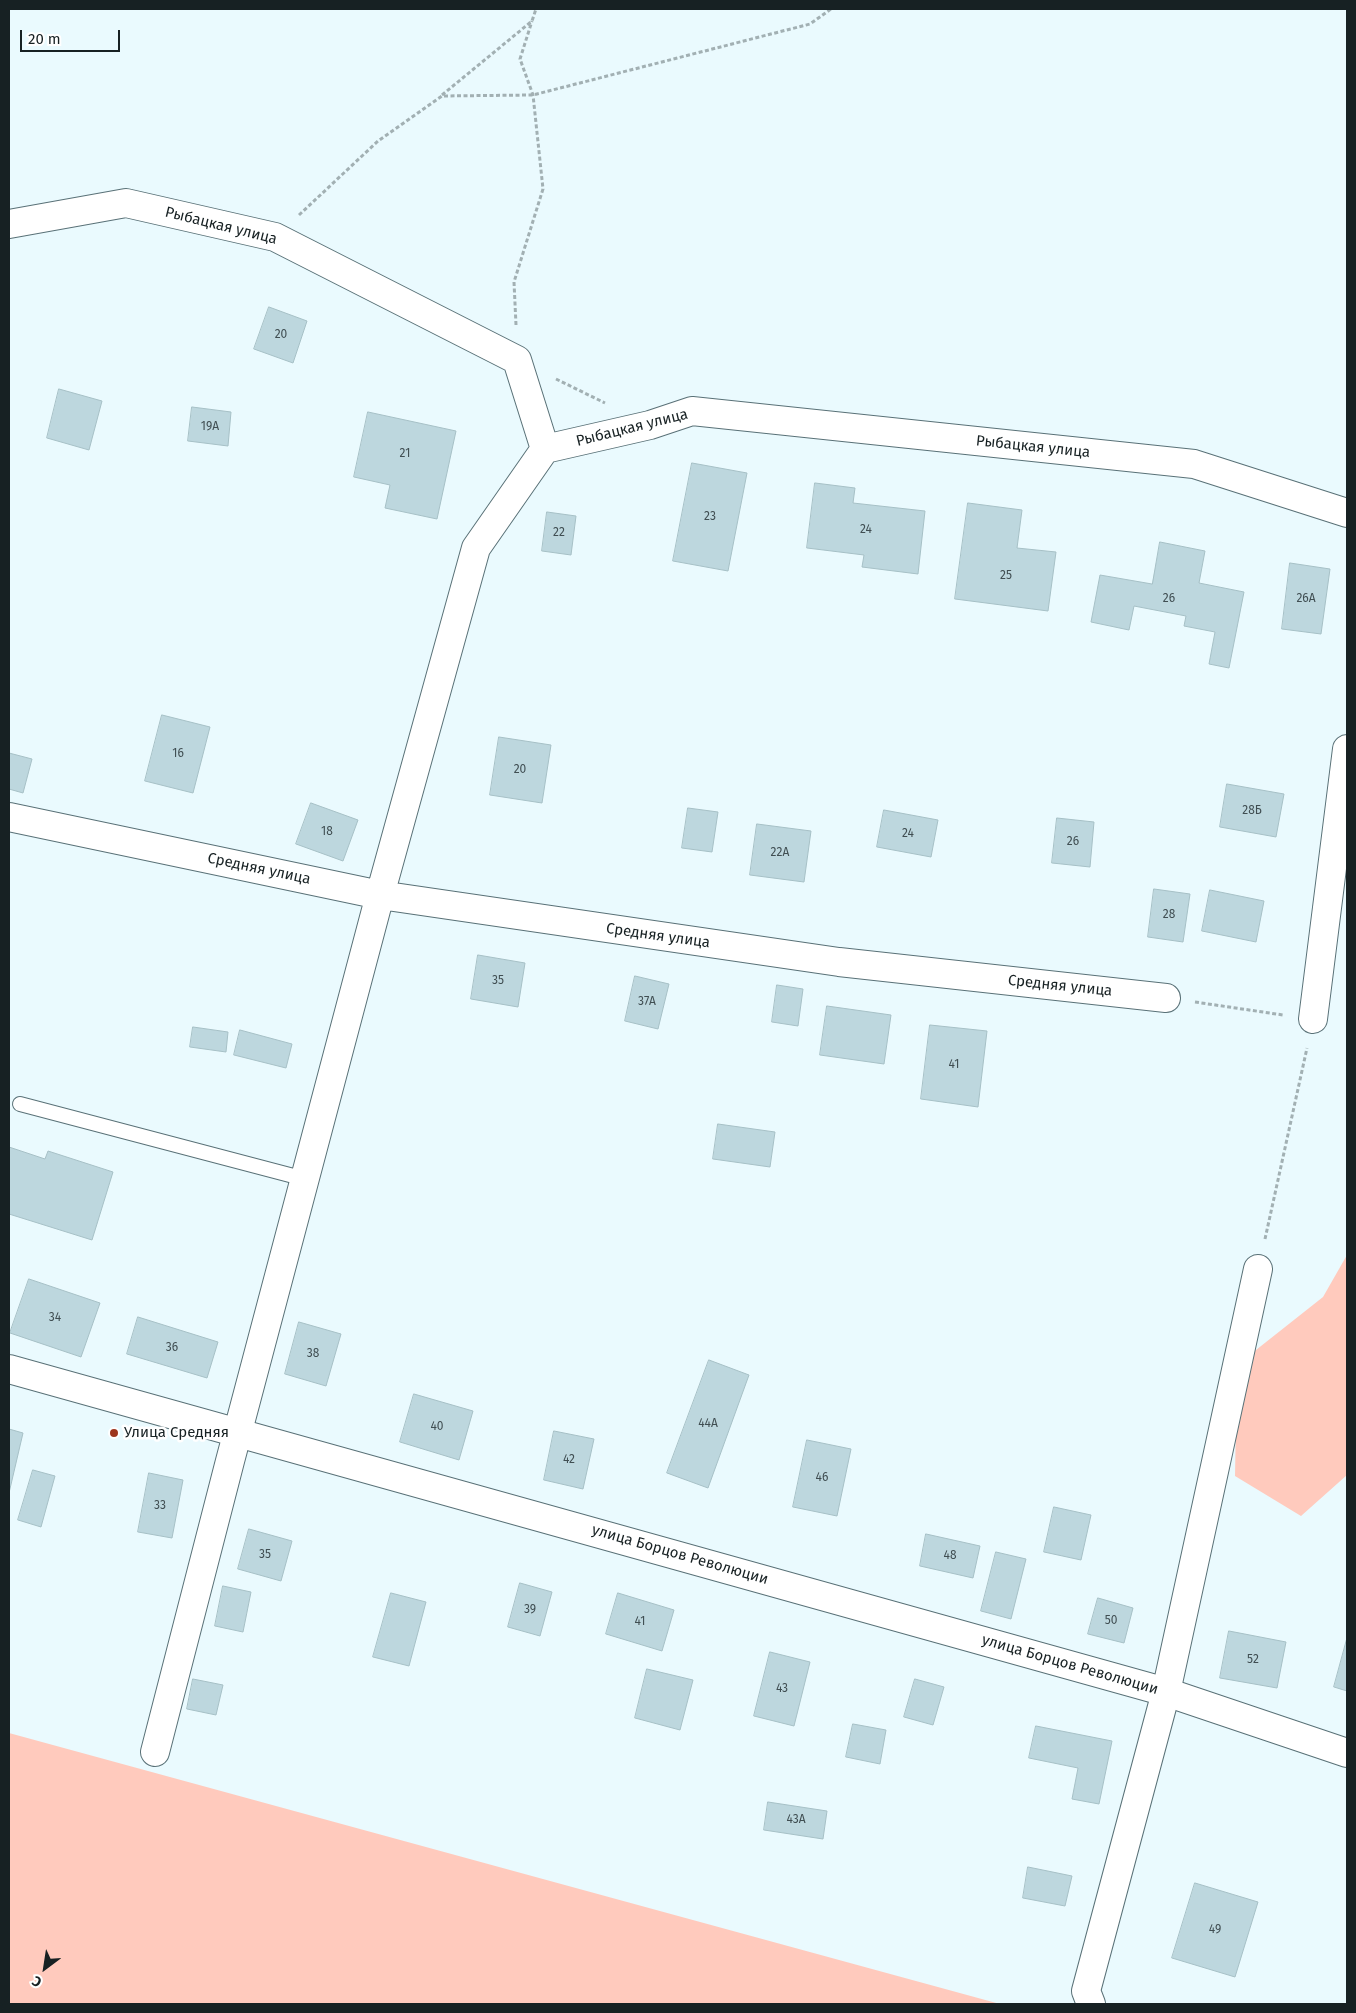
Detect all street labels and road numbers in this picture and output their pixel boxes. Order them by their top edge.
street label: Рыбацкая улица [163,203,279,249]
street label: Рыбацкая улица [574,405,690,451]
street label: Рыбацкая улица [975,432,1091,462]
street label: Средняя улица [206,849,312,889]
street label: Средняя улица [605,920,711,952]
street label: Средняя улица [1007,972,1113,1000]
street label: улица Борцов Революции [590,1521,770,1589]
street label: улица Борцов Революции [980,1631,1160,1699]

